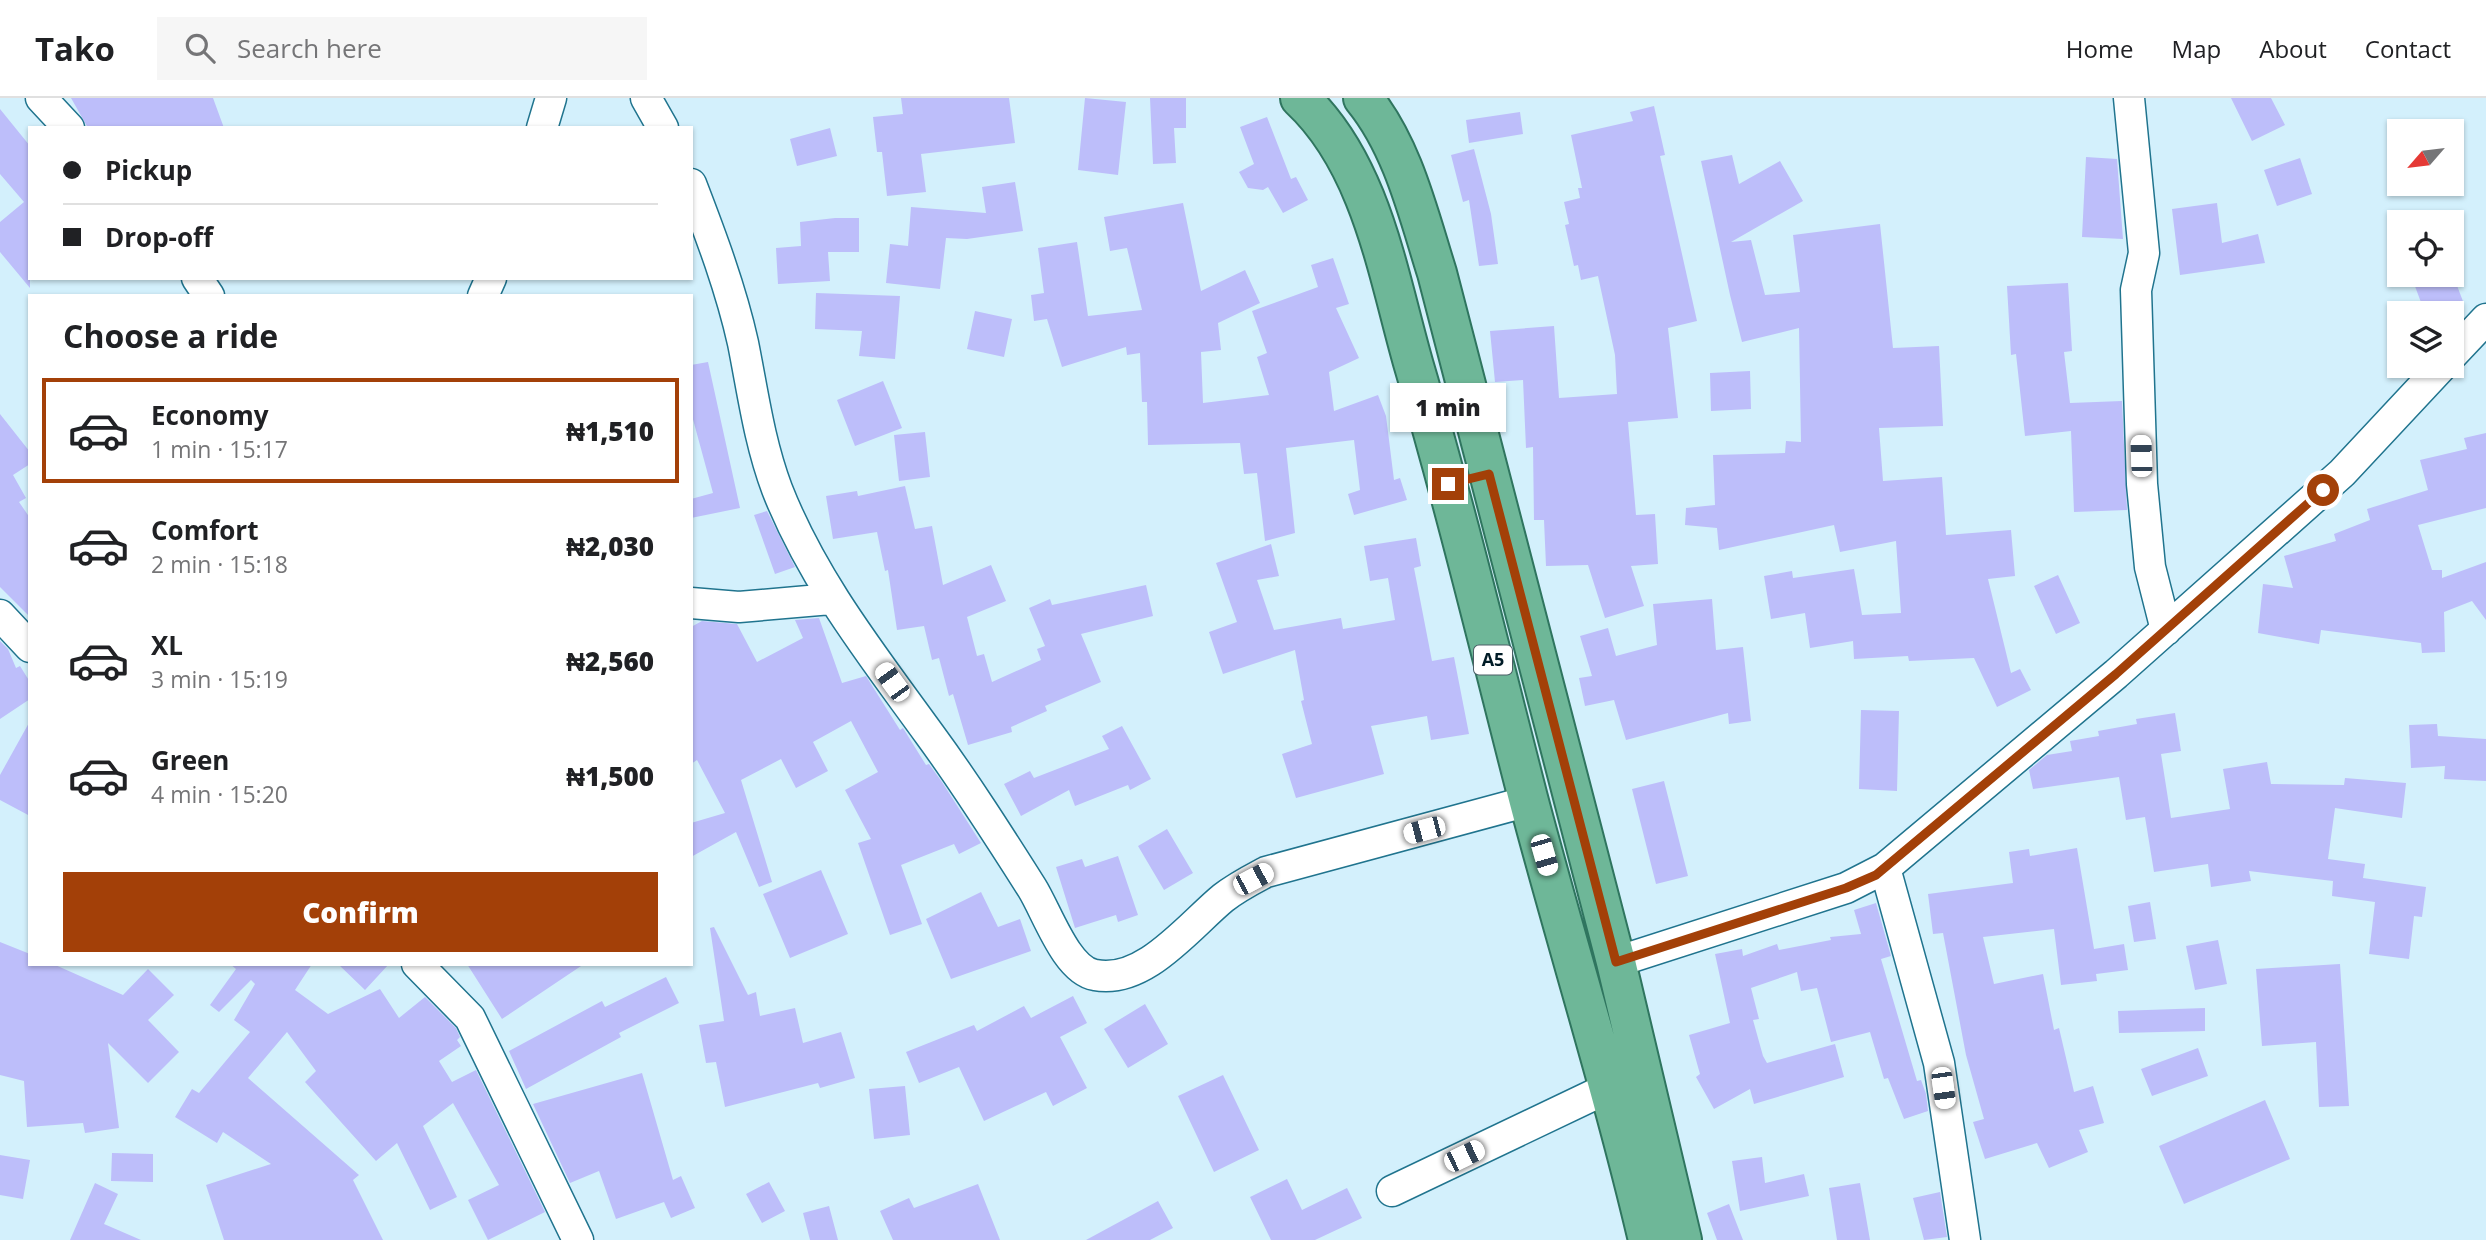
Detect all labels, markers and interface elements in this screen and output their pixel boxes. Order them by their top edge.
search box [157,17,647,80]
text: Tako [35,26,115,71]
icon: search [181,29,219,67]
text: Search here [237,30,382,66]
text: Home [2066,32,2134,65]
text: Map [2172,32,2221,65]
text: About [2259,32,2327,65]
text: Contact [2365,32,2451,65]
north arrow [2387,119,2464,196]
map controls [2387,119,2464,378]
text: Pickup [105,152,192,188]
button: locate [2387,210,2464,287]
text: Drop-off [105,219,213,255]
button: layers [2387,301,2464,378]
text: Choose a ride [63,314,278,357]
callout: 1 min [1390,382,1506,432]
text: 1 min [1415,391,1481,423]
text: Economy [151,397,269,433]
icon: car [67,399,130,462]
text: ₦1,510 [566,413,654,449]
text: 1 min · 15:17 [151,433,288,465]
car [2130,435,2153,477]
route end [1432,468,1464,500]
route start [2307,474,2339,506]
text: Comfort [151,512,258,548]
icon: car [67,514,130,577]
text: ₦2,030 [566,528,654,564]
text: 2 min · 15:18 [151,548,288,580]
text: XL [151,627,183,663]
icon: car [67,629,130,692]
text: ₦2,560 [566,643,654,679]
road number: A5 [1474,646,1512,674]
car [872,659,913,705]
text: 3 min · 15:19 [151,663,288,695]
text: Green [151,742,229,778]
icon: car [67,744,130,807]
text: ₦1,500 [566,758,654,794]
text: 4 min · 15:20 [151,778,288,810]
car [1401,814,1448,846]
car [1529,832,1560,878]
car [1230,860,1277,898]
button: Confirm [63,872,658,952]
car [1930,1066,1957,1110]
car [1441,1137,1488,1175]

